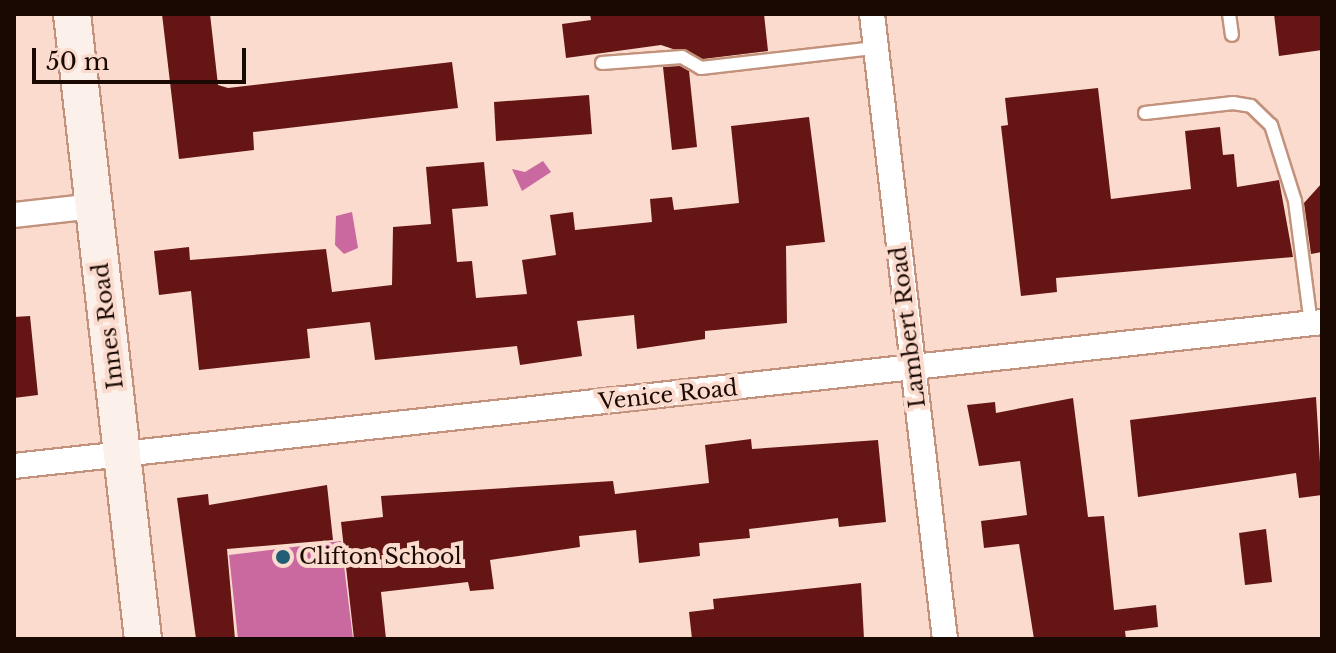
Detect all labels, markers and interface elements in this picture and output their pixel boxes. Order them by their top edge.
scale bar [36,32,250,82]
text: 50 m [46,47,109,76]
street label: Lambert Road [885,245,931,409]
street label: Innes Road [87,261,129,391]
street label: Venice Road [597,375,739,415]
place label: Clifton School [299,544,462,570]
marker: Clifton School [274,548,292,566]

